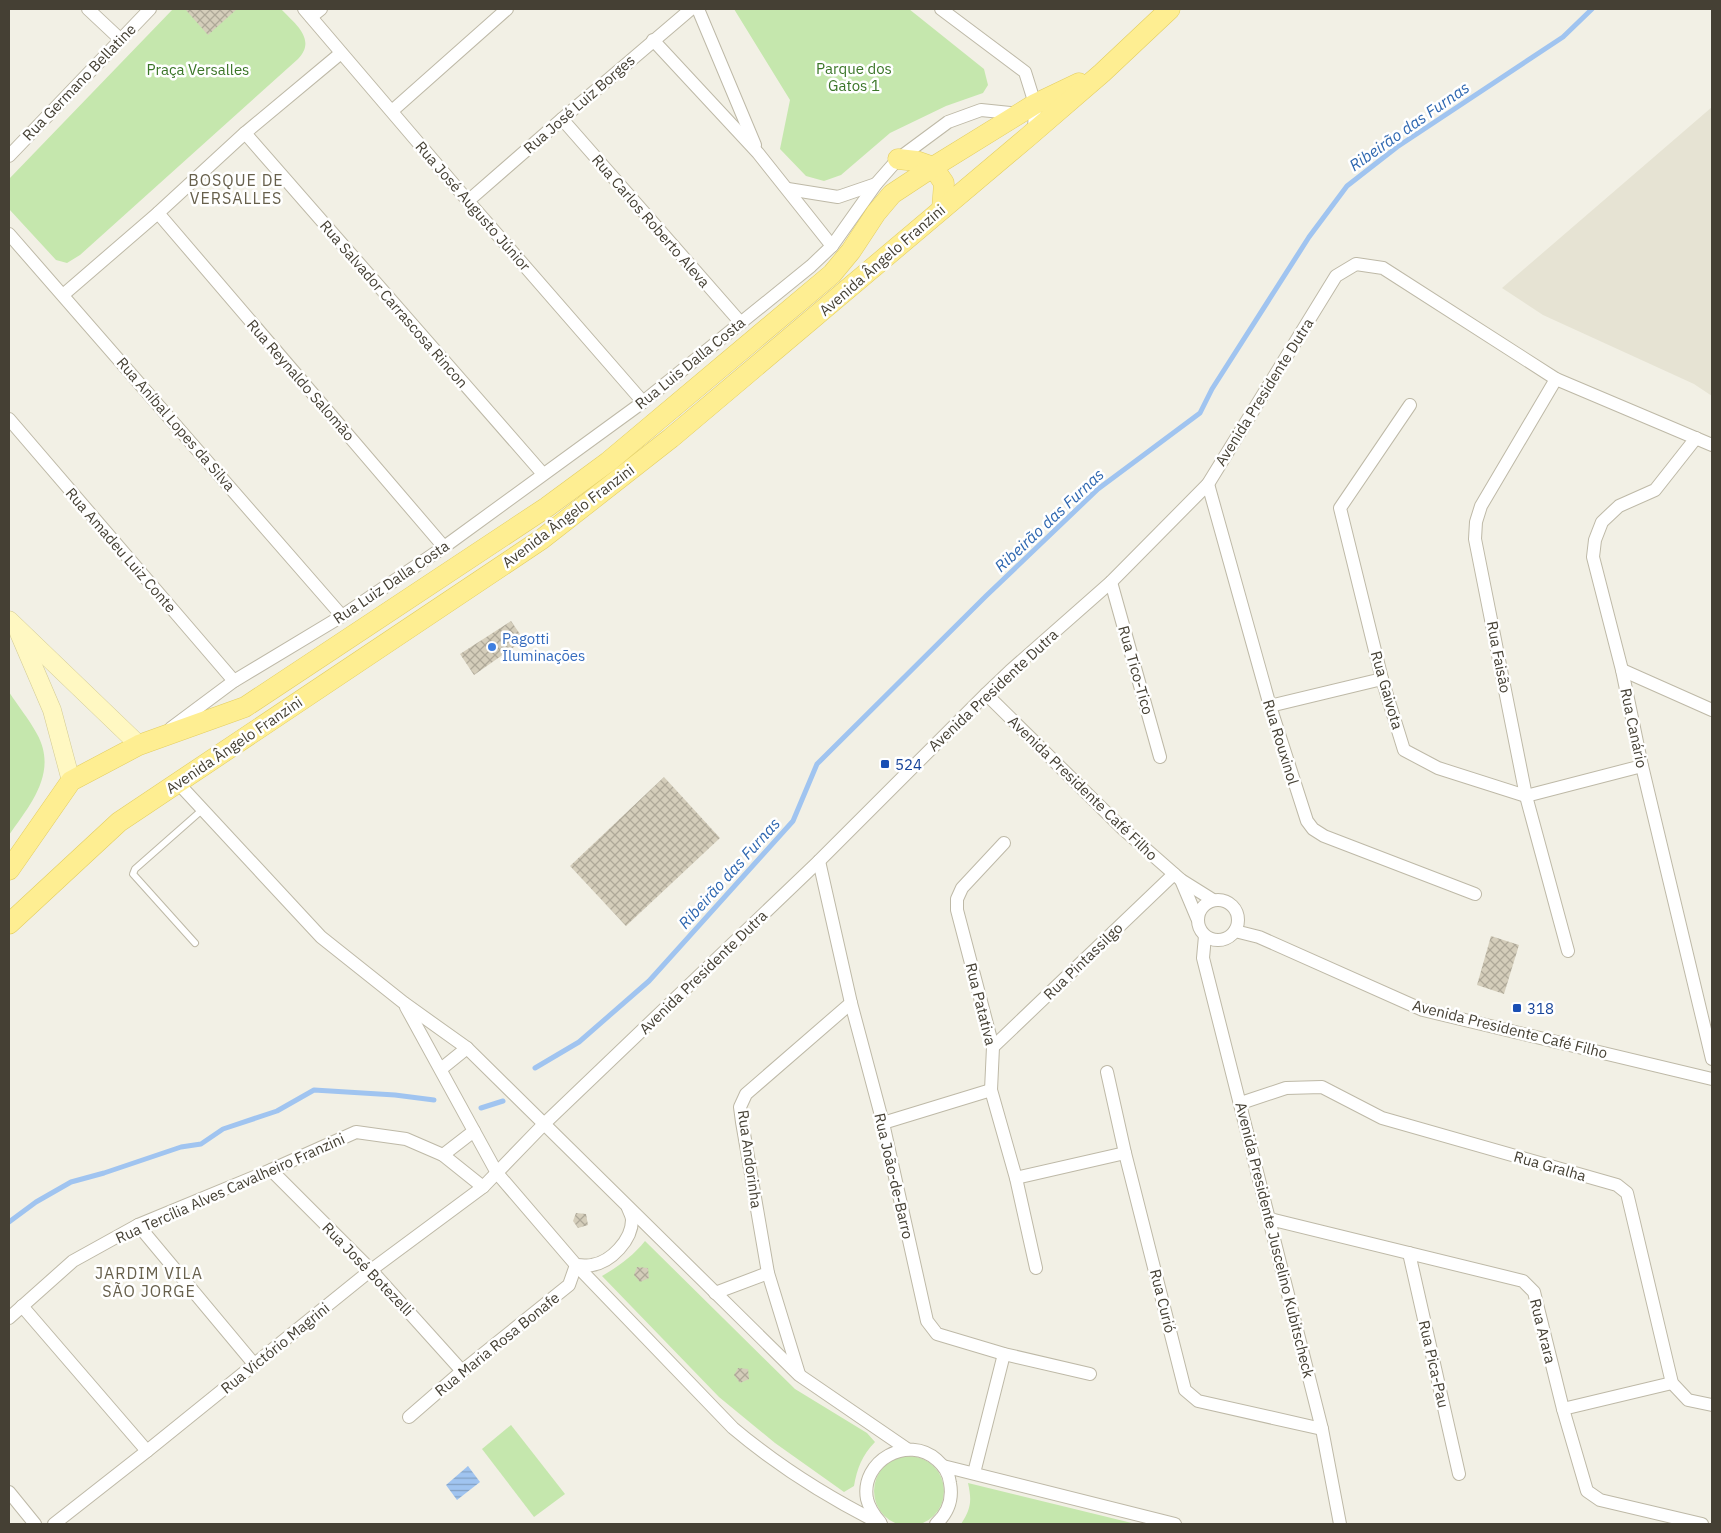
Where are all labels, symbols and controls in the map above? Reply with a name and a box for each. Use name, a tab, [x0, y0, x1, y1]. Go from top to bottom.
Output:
street label: Rua Germano Bellatine	[18, 20, 140, 144]
street label: Rua José Luiz Borges	[519, 50, 639, 158]
park label: Parque dos Gatos 1	[816, 59, 892, 95]
park label: Praça Versalles	[147, 60, 249, 79]
water label: Ribeirão das Furnas	[1345, 77, 1473, 175]
street label: Rua José Augusto Júnior	[411, 137, 535, 275]
street label: Rua Carlos Roberto Aleva	[588, 150, 714, 292]
district label: BOSQUE DE VERSALLES	[188, 170, 284, 208]
street label: Avenida Ângelo Franzini	[815, 200, 949, 320]
street label: Rua Salvador Carrascosa Rincon	[316, 216, 472, 392]
street label: Rua Luis Dalla Costa	[631, 313, 749, 413]
street label: Rua Reynaldo Salomão	[243, 315, 359, 445]
street label: Avenida Presidente Dutra	[1211, 315, 1317, 469]
street label: Rua Aníbal Lopes da Silva	[113, 353, 239, 495]
street label: Avenida Ângelo Franzini	[498, 460, 638, 572]
water label: Ribeirão das Furnas	[990, 464, 1108, 576]
street label: Rua Amadeu Luiz Conte	[62, 484, 180, 616]
street label: Rua Luiz Dalla Costa	[329, 536, 453, 628]
street label: Rua Faisão	[1483, 619, 1515, 695]
street label: Rua Tico-Tico	[1114, 623, 1158, 717]
street label: Avenida Presidente Dutra	[924, 625, 1062, 755]
place label: Pagotti Iluminações	[502, 629, 585, 665]
marker: Pagotti Iluminações	[486, 641, 498, 653]
street label: Rua Gaivota	[1367, 649, 1407, 731]
street label: Rua Canário	[1616, 686, 1652, 770]
street label: Avenida Ângelo Franzini	[162, 692, 306, 798]
street label: Rua Rouxinol	[1259, 697, 1303, 787]
street label: Avenida Presidente Café Filho	[1004, 712, 1162, 864]
place label: 524	[895, 755, 922, 774]
marker: 524	[879, 758, 891, 770]
water label: Ribeirão das Furnas	[674, 813, 784, 933]
street label: Avenida Presidente Dutra	[635, 906, 771, 1038]
street label: Rua Pintassilgo	[1039, 918, 1127, 1004]
street label: Rua Patativa	[962, 961, 1000, 1047]
street label: Avenida Presidente Café Filho	[1410, 996, 1610, 1062]
place label: 318	[1527, 999, 1554, 1018]
marker: 318	[1511, 1002, 1523, 1014]
street label: Avenida Presidente Juscelino Kubitscheck	[1231, 1100, 1319, 1380]
street label: Rua Andorinha	[734, 1109, 766, 1209]
street label: Rua João-de-Barro	[870, 1111, 918, 1241]
street label: Rua Tercília Alves Cavalheiro Franzini	[112, 1129, 348, 1247]
street label: Rua Gralha	[1512, 1147, 1588, 1185]
street label: Rua José Botezelli	[318, 1218, 418, 1320]
district label: JARDIM VILA SÃO JORGE	[95, 1263, 203, 1301]
street label: Rua Curió	[1146, 1267, 1180, 1335]
street label: Rua Maria Rosa Bonafe	[431, 1288, 563, 1400]
street label: Rua Arara	[1526, 1297, 1560, 1365]
street label: Rua Victório Magrini	[217, 1298, 333, 1398]
street label: Rua Pica-Pau	[1415, 1318, 1453, 1410]

